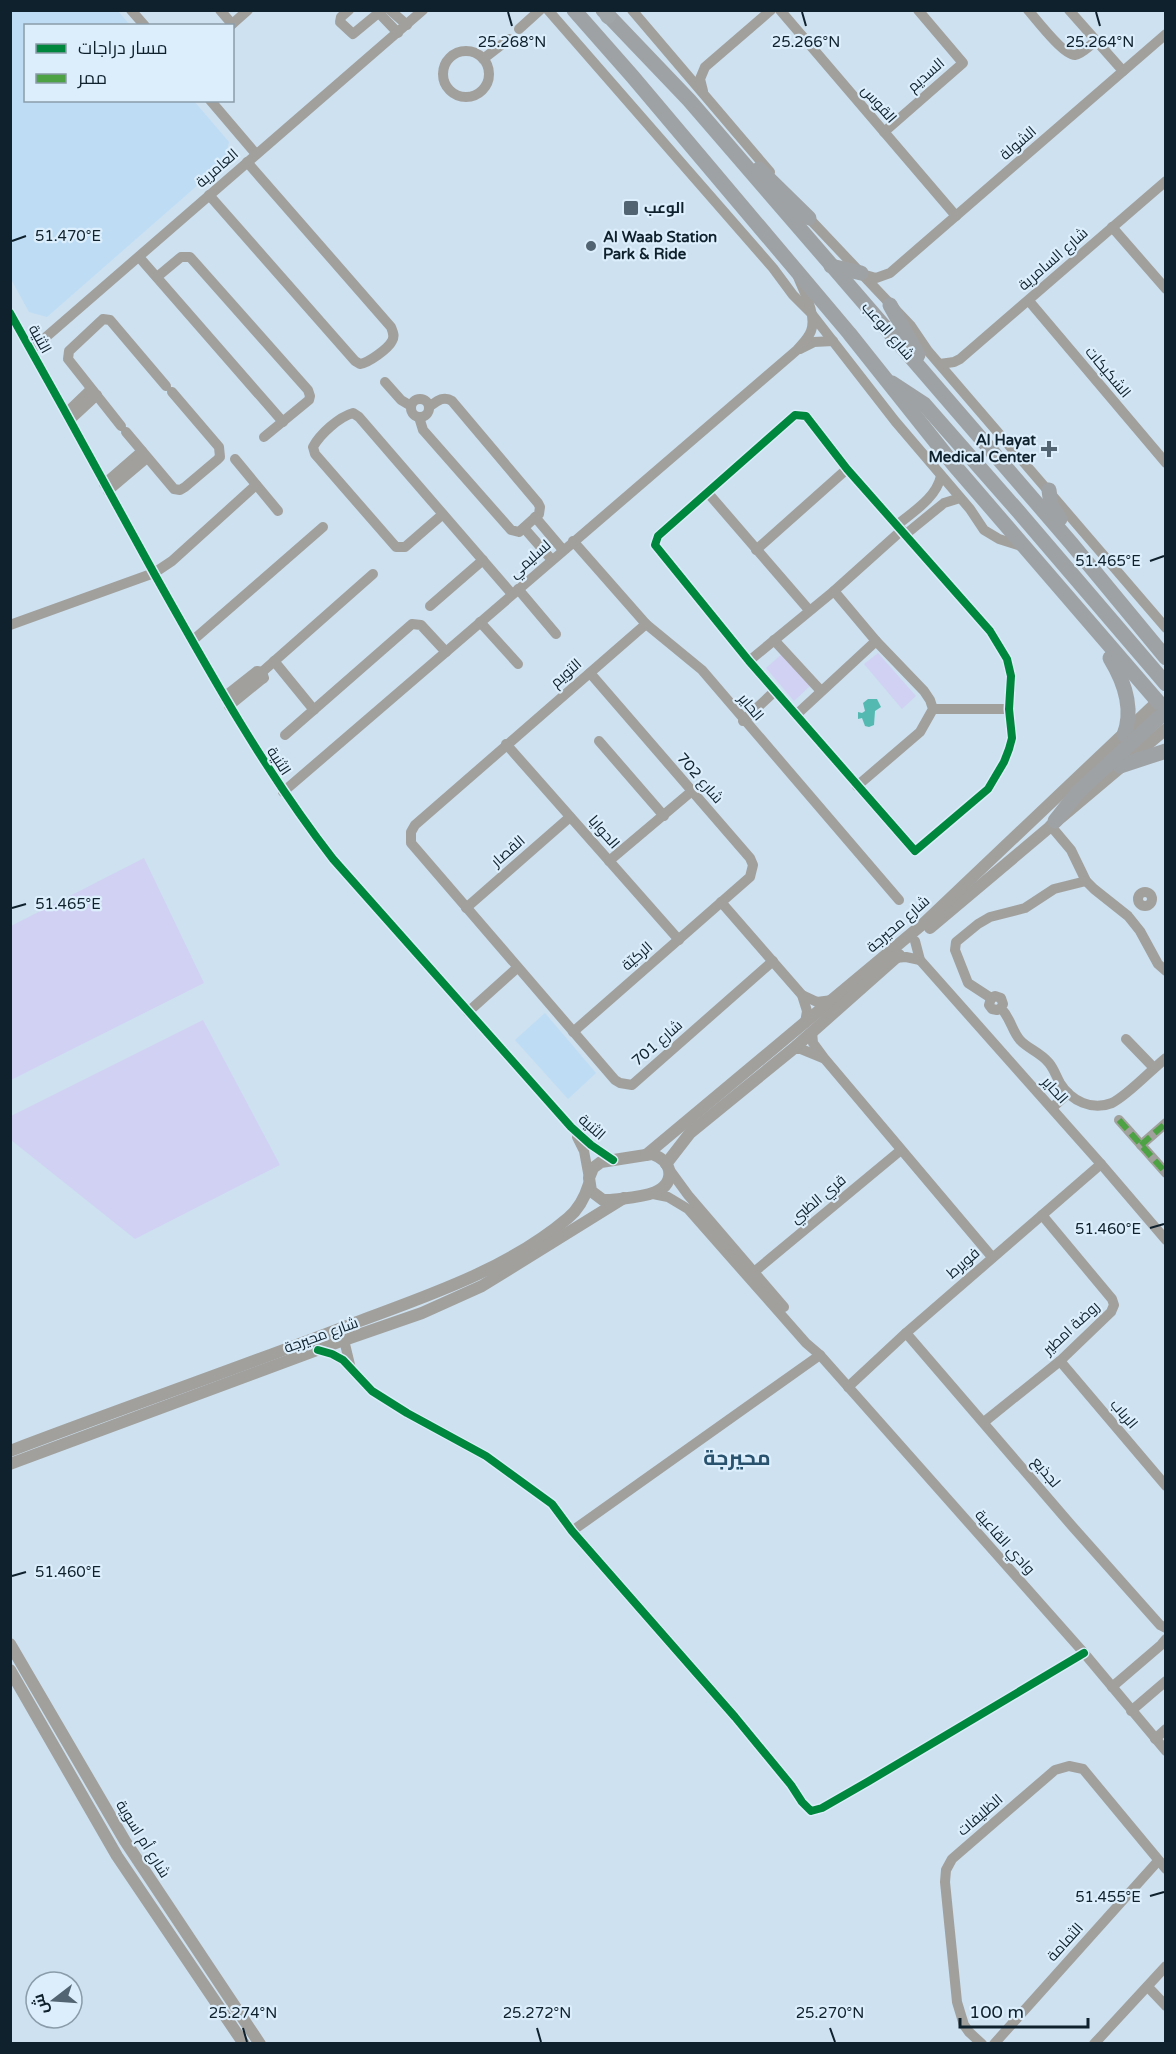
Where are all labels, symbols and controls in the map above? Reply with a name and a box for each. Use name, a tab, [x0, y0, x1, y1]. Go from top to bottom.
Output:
legend	[24, 24, 234, 102]
text: 25.268°N	[478, 33, 546, 51]
text: 25.266°N	[772, 33, 840, 51]
text: 25.264°N	[1066, 33, 1134, 51]
text: مسار دراجات	[78, 37, 168, 59]
street label: السديم	[904, 54, 949, 97]
text: ممر	[77, 67, 107, 89]
street label: القوس	[857, 81, 900, 127]
street label: الشولة	[996, 122, 1040, 164]
street label: العامرية	[192, 145, 242, 191]
marker: الوعب	[622, 199, 640, 217]
place label: الوعب	[644, 199, 685, 217]
street label: شارع السامرية	[1014, 224, 1093, 296]
text: 51.470°E	[35, 227, 101, 245]
place label: Al Waab Station Park & Ride	[603, 228, 717, 263]
marker: Al Waab Station Park & Ride	[584, 239, 598, 253]
street label: شارع الوعب	[856, 298, 918, 365]
street label: الثنية	[25, 321, 55, 357]
street label: الشكيكات	[1081, 343, 1135, 401]
place label: Al Hayat Medical Center	[928, 431, 1036, 466]
marker: Al Hayat Medical Center	[1040, 440, 1058, 458]
street label: لسليمي	[505, 536, 557, 584]
text: 51.465°E	[1075, 552, 1141, 570]
street label: التويم	[547, 655, 586, 692]
street label: الحاير	[734, 689, 768, 724]
street label: الثنية	[263, 743, 295, 779]
street label: شارع 702	[672, 749, 727, 808]
street label: الحوايا	[585, 812, 623, 852]
street label: القصار	[487, 831, 529, 871]
street label: شارع محيرجة	[863, 892, 934, 958]
text: 51.465°E	[35, 895, 101, 913]
street label: الركيّة	[618, 938, 656, 974]
street label: شارع 701	[628, 1016, 687, 1071]
street label: الحاير	[1038, 1072, 1072, 1107]
street label: الثنية	[575, 1110, 609, 1144]
street label: قري الظبي	[787, 1171, 851, 1230]
text: 51.460°E	[1075, 1220, 1141, 1238]
street label: فويرط	[943, 1244, 983, 1282]
street label: روضة امطير	[1038, 1297, 1103, 1359]
street label: شارع محيرجة	[281, 1313, 361, 1359]
street label: الرباب	[1107, 1396, 1141, 1432]
district label: محيرجة	[703, 1446, 771, 1471]
street label: لجذيع	[1026, 1453, 1064, 1492]
street label: وادي القاعية	[969, 1506, 1039, 1580]
text: 51.460°E	[35, 1563, 101, 1581]
street label: الظليفات	[954, 1790, 1006, 1840]
street label: شارع أم اسوية	[110, 1796, 175, 1882]
text: 51.455°E	[1075, 1888, 1141, 1906]
street label: الثمامة	[1043, 1919, 1087, 1965]
north arrow	[24, 1970, 84, 2030]
text: ش	[28, 1991, 53, 2017]
scale bar	[960, 1991, 1088, 2029]
text: 100 m	[969, 2001, 1024, 2023]
text: 25.274°N	[209, 2004, 277, 2022]
text: 25.272°N	[503, 2004, 571, 2022]
text: 25.270°N	[796, 2004, 864, 2022]

